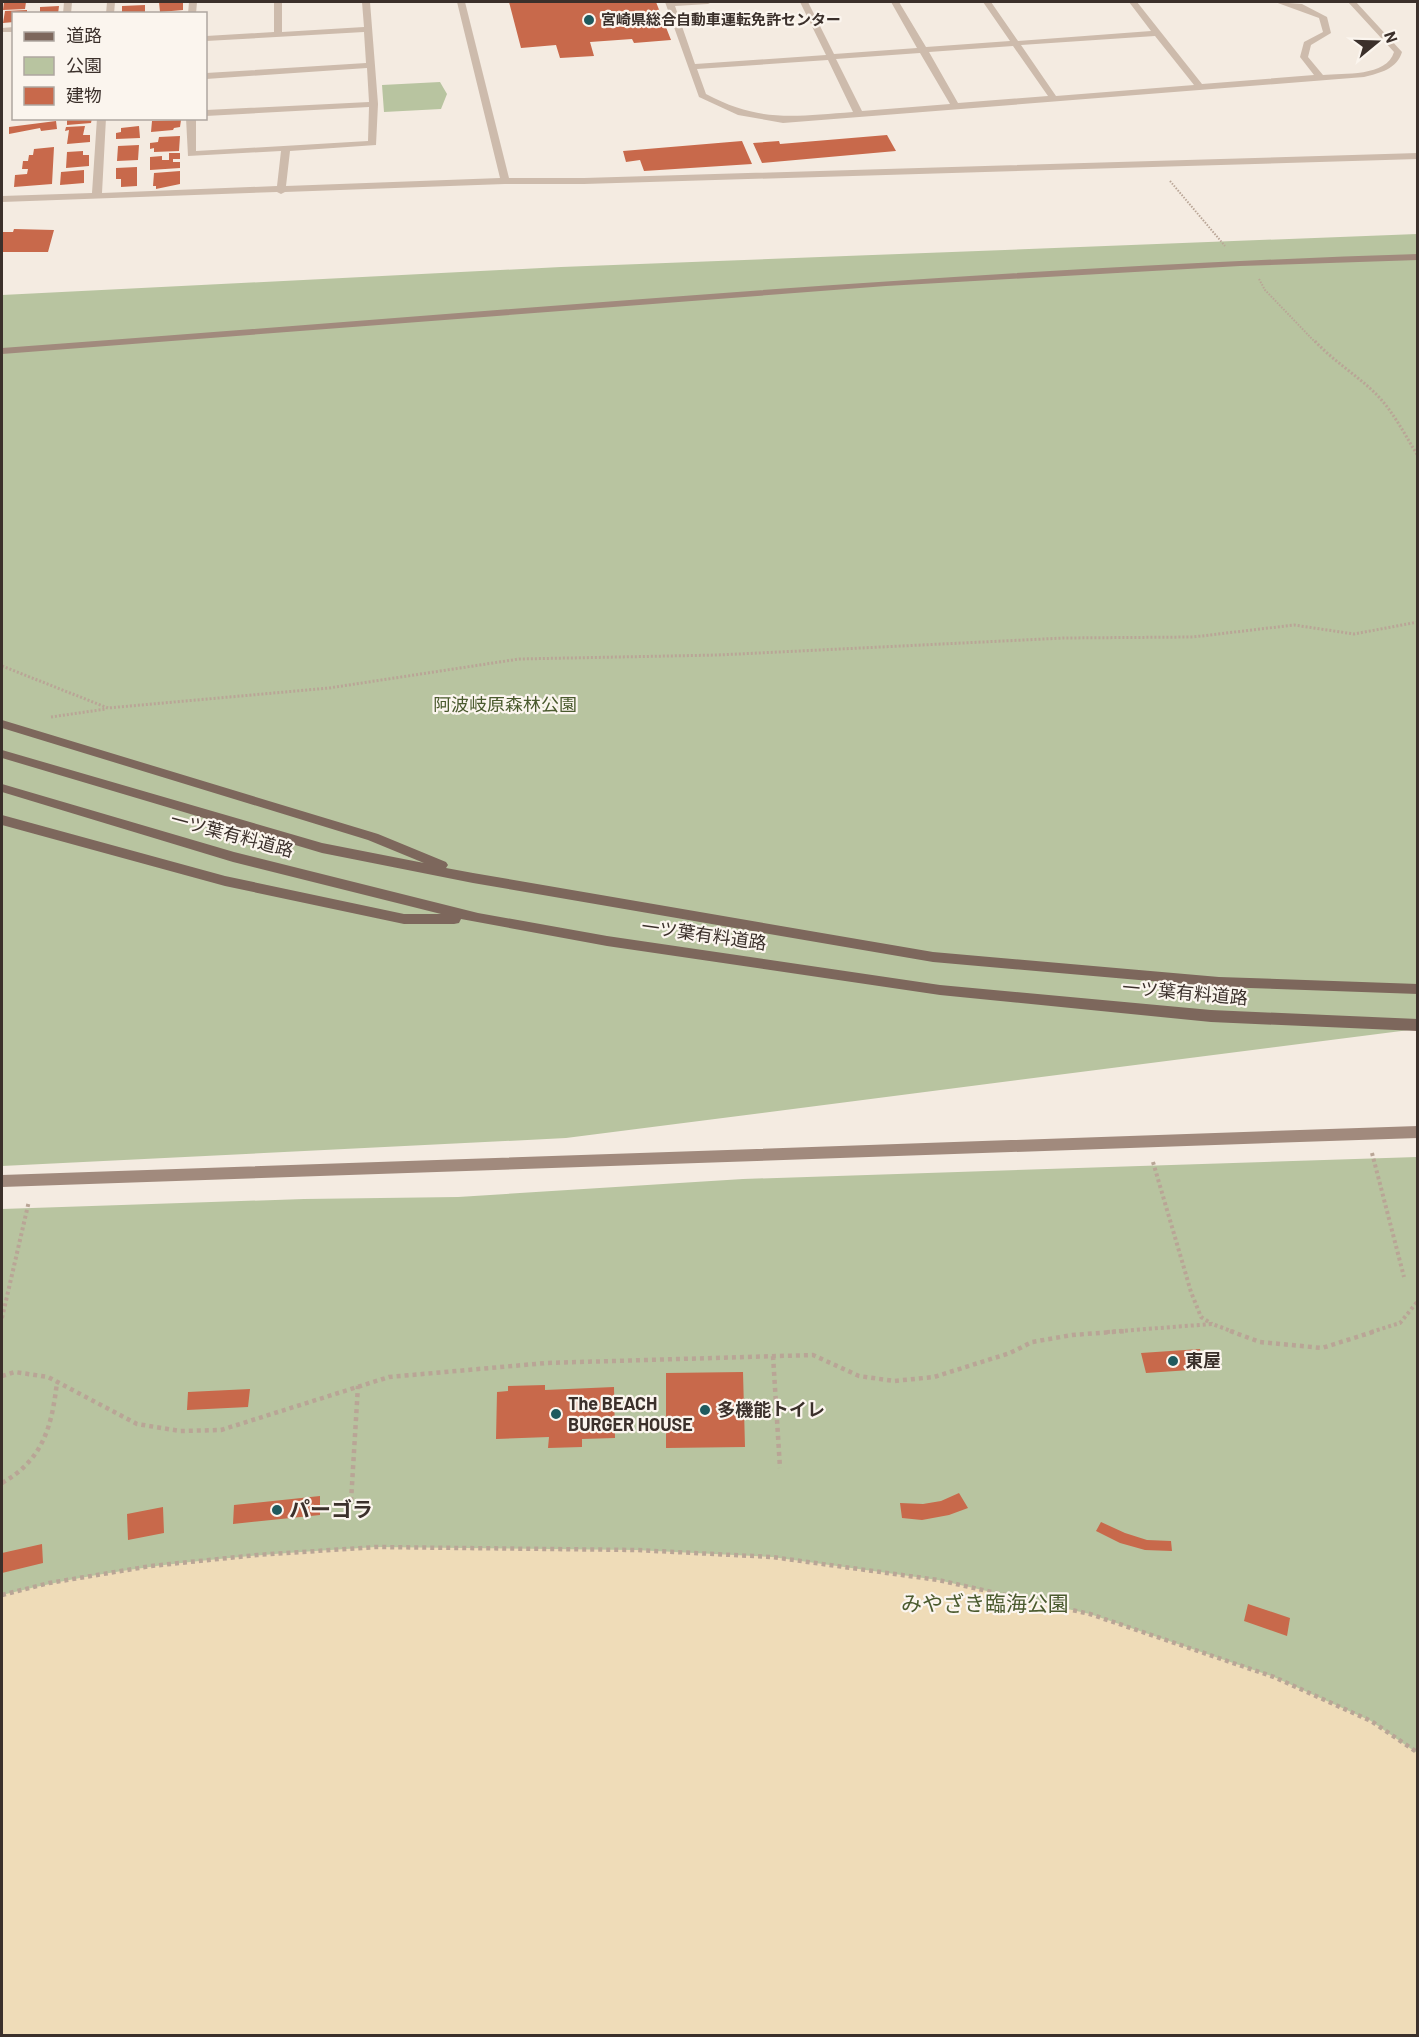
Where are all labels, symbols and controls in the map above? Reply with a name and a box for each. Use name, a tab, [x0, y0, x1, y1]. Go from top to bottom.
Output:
place label: 宮崎県総合自動車運転免許センター	[601, 10, 841, 28]
legend	[12, 12, 207, 120]
north arrow	[1347, 12, 1407, 72]
marker: 宮崎県総合自動車運転免許センター	[582, 13, 596, 27]
text: 道路	[66, 24, 102, 46]
text: N	[1381, 29, 1402, 45]
text: 公園	[66, 54, 102, 76]
text: 建物	[66, 84, 102, 106]
park label: 阿波岐原森林公園	[433, 693, 577, 715]
street label: 一ツ葉有料道路	[169, 807, 296, 861]
street label: 一ツ葉有料道路	[640, 914, 768, 954]
street label: 一ツ葉有料道路	[1121, 976, 1249, 1008]
place label: 東屋	[1185, 1349, 1221, 1371]
marker: 東屋	[1166, 1354, 1180, 1368]
place label: The BEACH BURGER HOUSE	[568, 1392, 693, 1435]
place label: 多機能トイレ	[717, 1398, 825, 1420]
marker: 多機能トイレ	[698, 1403, 712, 1417]
marker: The BEACH BURGER HOUSE	[549, 1407, 563, 1421]
place label: パーゴラ	[289, 1496, 373, 1521]
marker: パーゴラ	[270, 1503, 284, 1517]
park label: みやざき臨海公園	[901, 1590, 1069, 1615]

